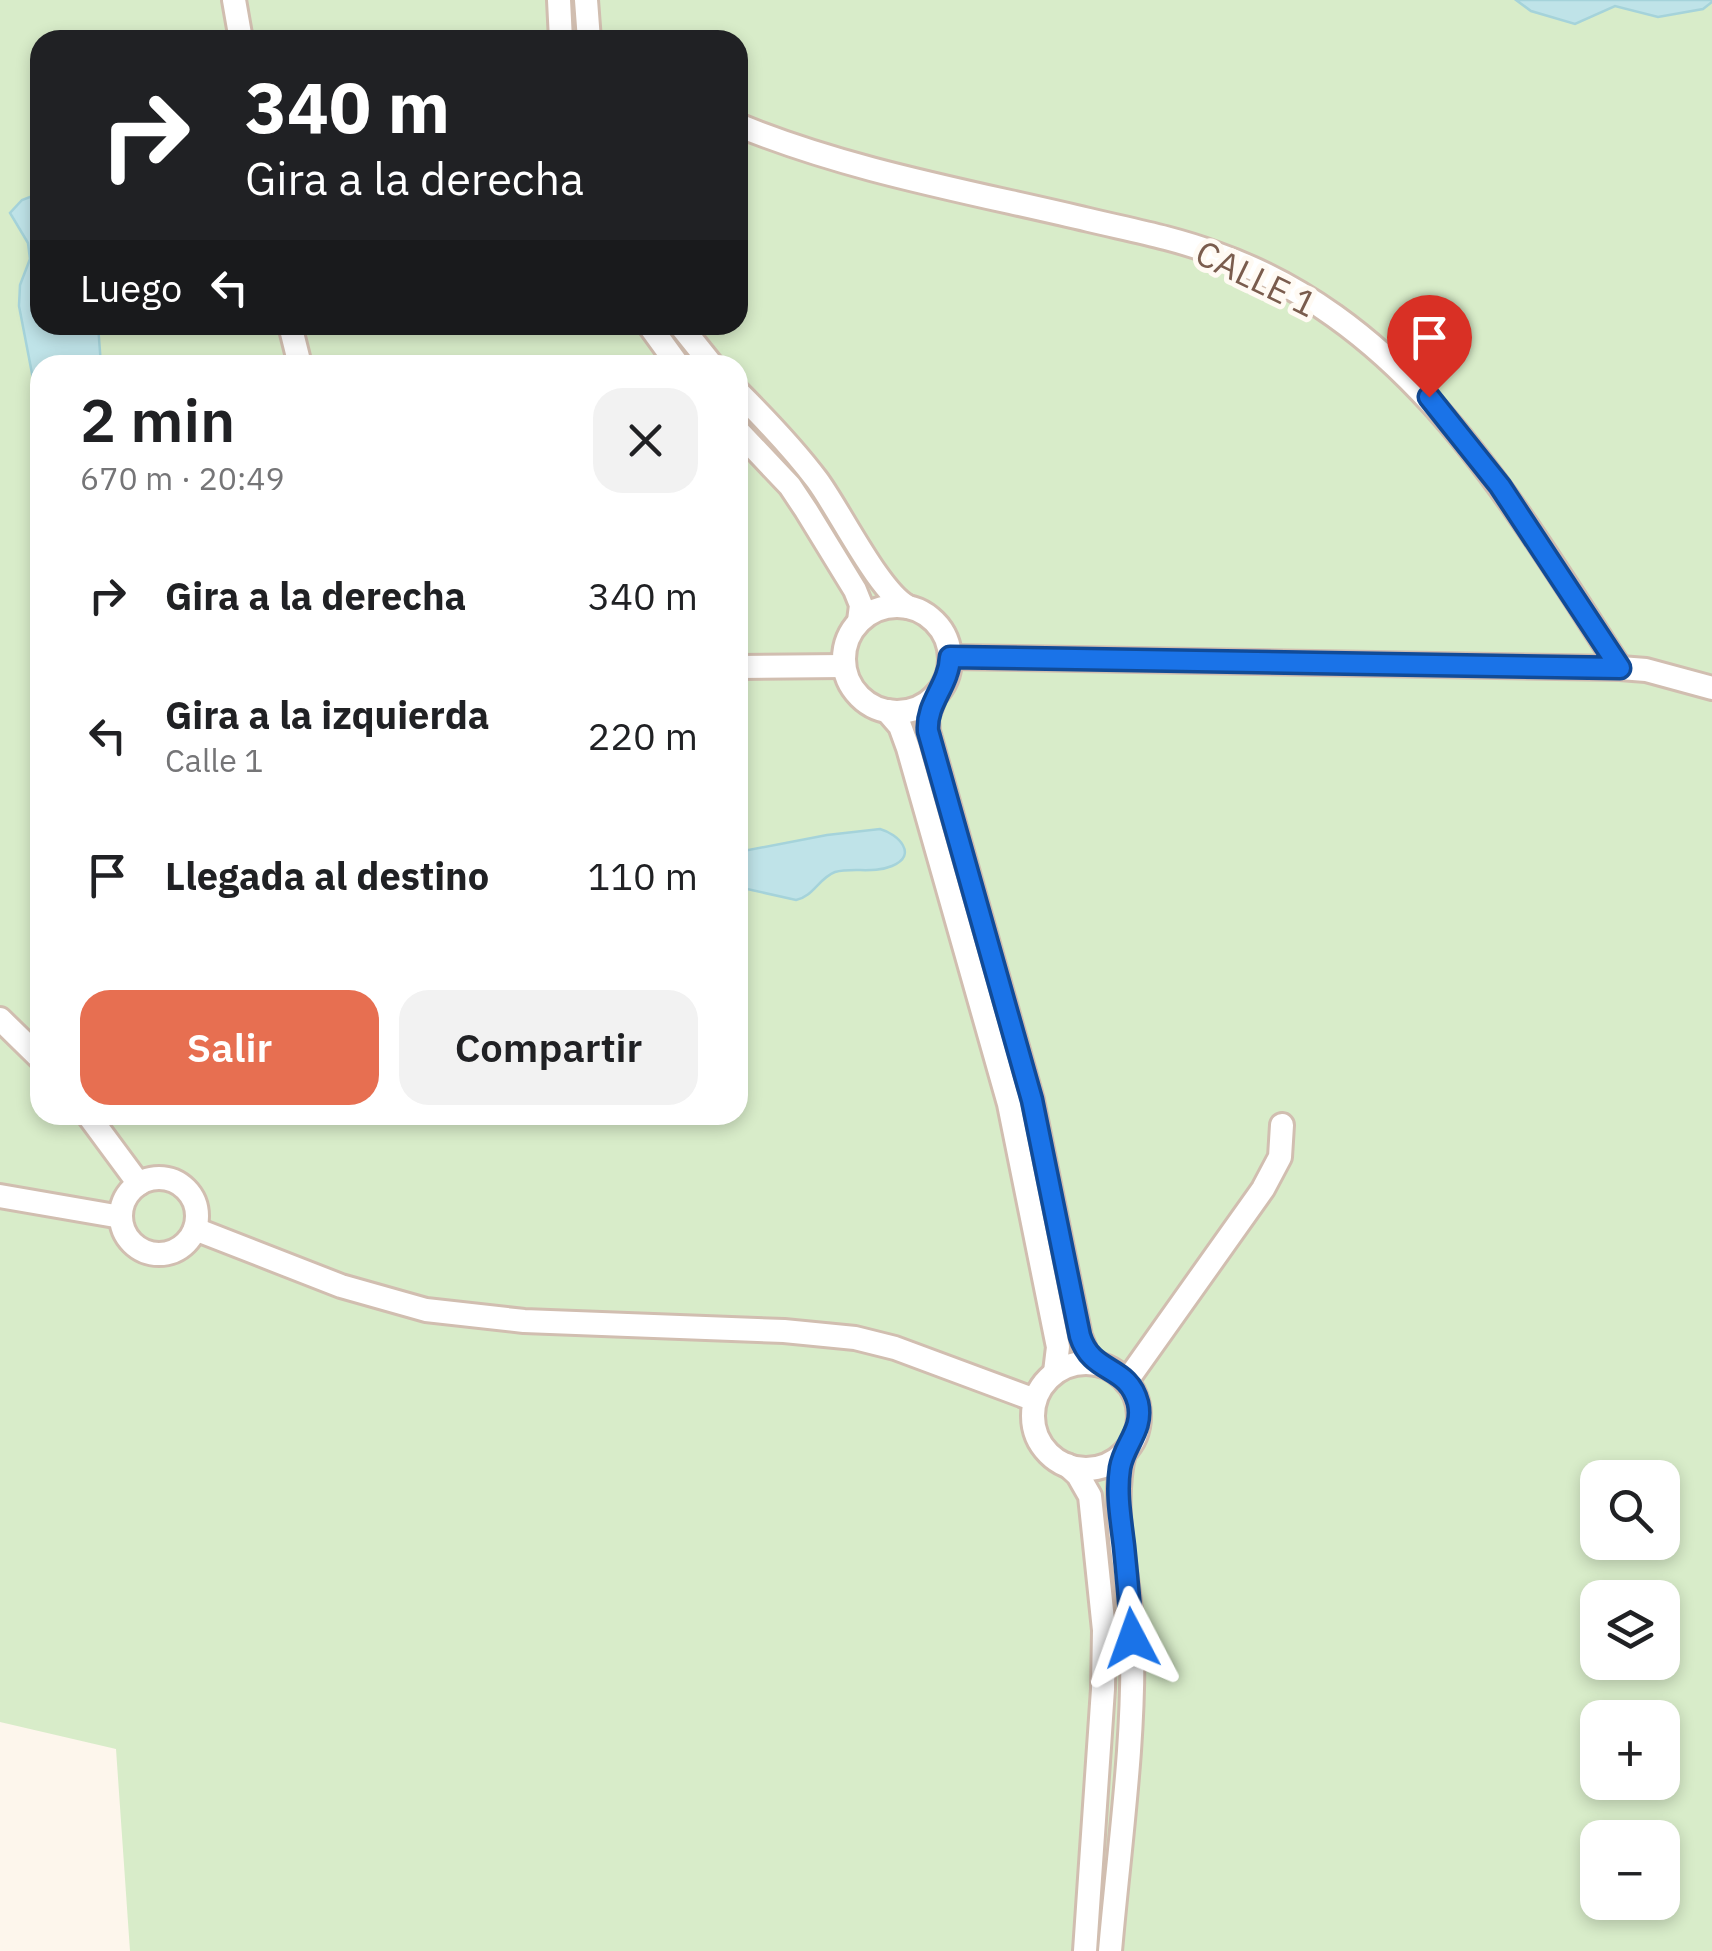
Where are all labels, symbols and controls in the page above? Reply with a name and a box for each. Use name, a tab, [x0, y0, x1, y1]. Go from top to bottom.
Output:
text: 340 m	[245, 61, 450, 152]
icon: right	[80, 70, 210, 200]
text: Gira a la derecha	[245, 149, 584, 207]
street label: CALLE 1	[1188, 229, 1324, 327]
icon: left	[202, 260, 257, 315]
text: Luego	[80, 263, 182, 312]
pin	[1387, 295, 1472, 398]
icon: arrive	[1402, 310, 1457, 365]
text: 2 min	[80, 380, 235, 459]
button: close	[593, 388, 698, 493]
text: 670 m · 20:49	[80, 457, 285, 499]
icon: right	[80, 568, 135, 623]
text: Gira a la derecha	[165, 571, 466, 620]
text: 340 m	[587, 571, 698, 620]
text: Gira a la izquierda	[165, 690, 489, 739]
icon: left	[80, 708, 135, 763]
text: 220 m	[587, 711, 698, 760]
text: Calle 1	[165, 739, 264, 781]
icon: arrive	[80, 848, 135, 903]
text: Llegada al destino	[165, 851, 489, 900]
text: 110 m	[587, 851, 698, 900]
button: Salir	[80, 990, 379, 1105]
button: Compartir	[399, 990, 698, 1105]
map controls	[1580, 1460, 1680, 1920]
button: search	[1580, 1460, 1680, 1560]
button: layers	[1580, 1580, 1680, 1680]
position arrow	[1080, 1586, 1184, 1690]
button: +	[1580, 1700, 1680, 1800]
button: −	[1580, 1820, 1680, 1920]

